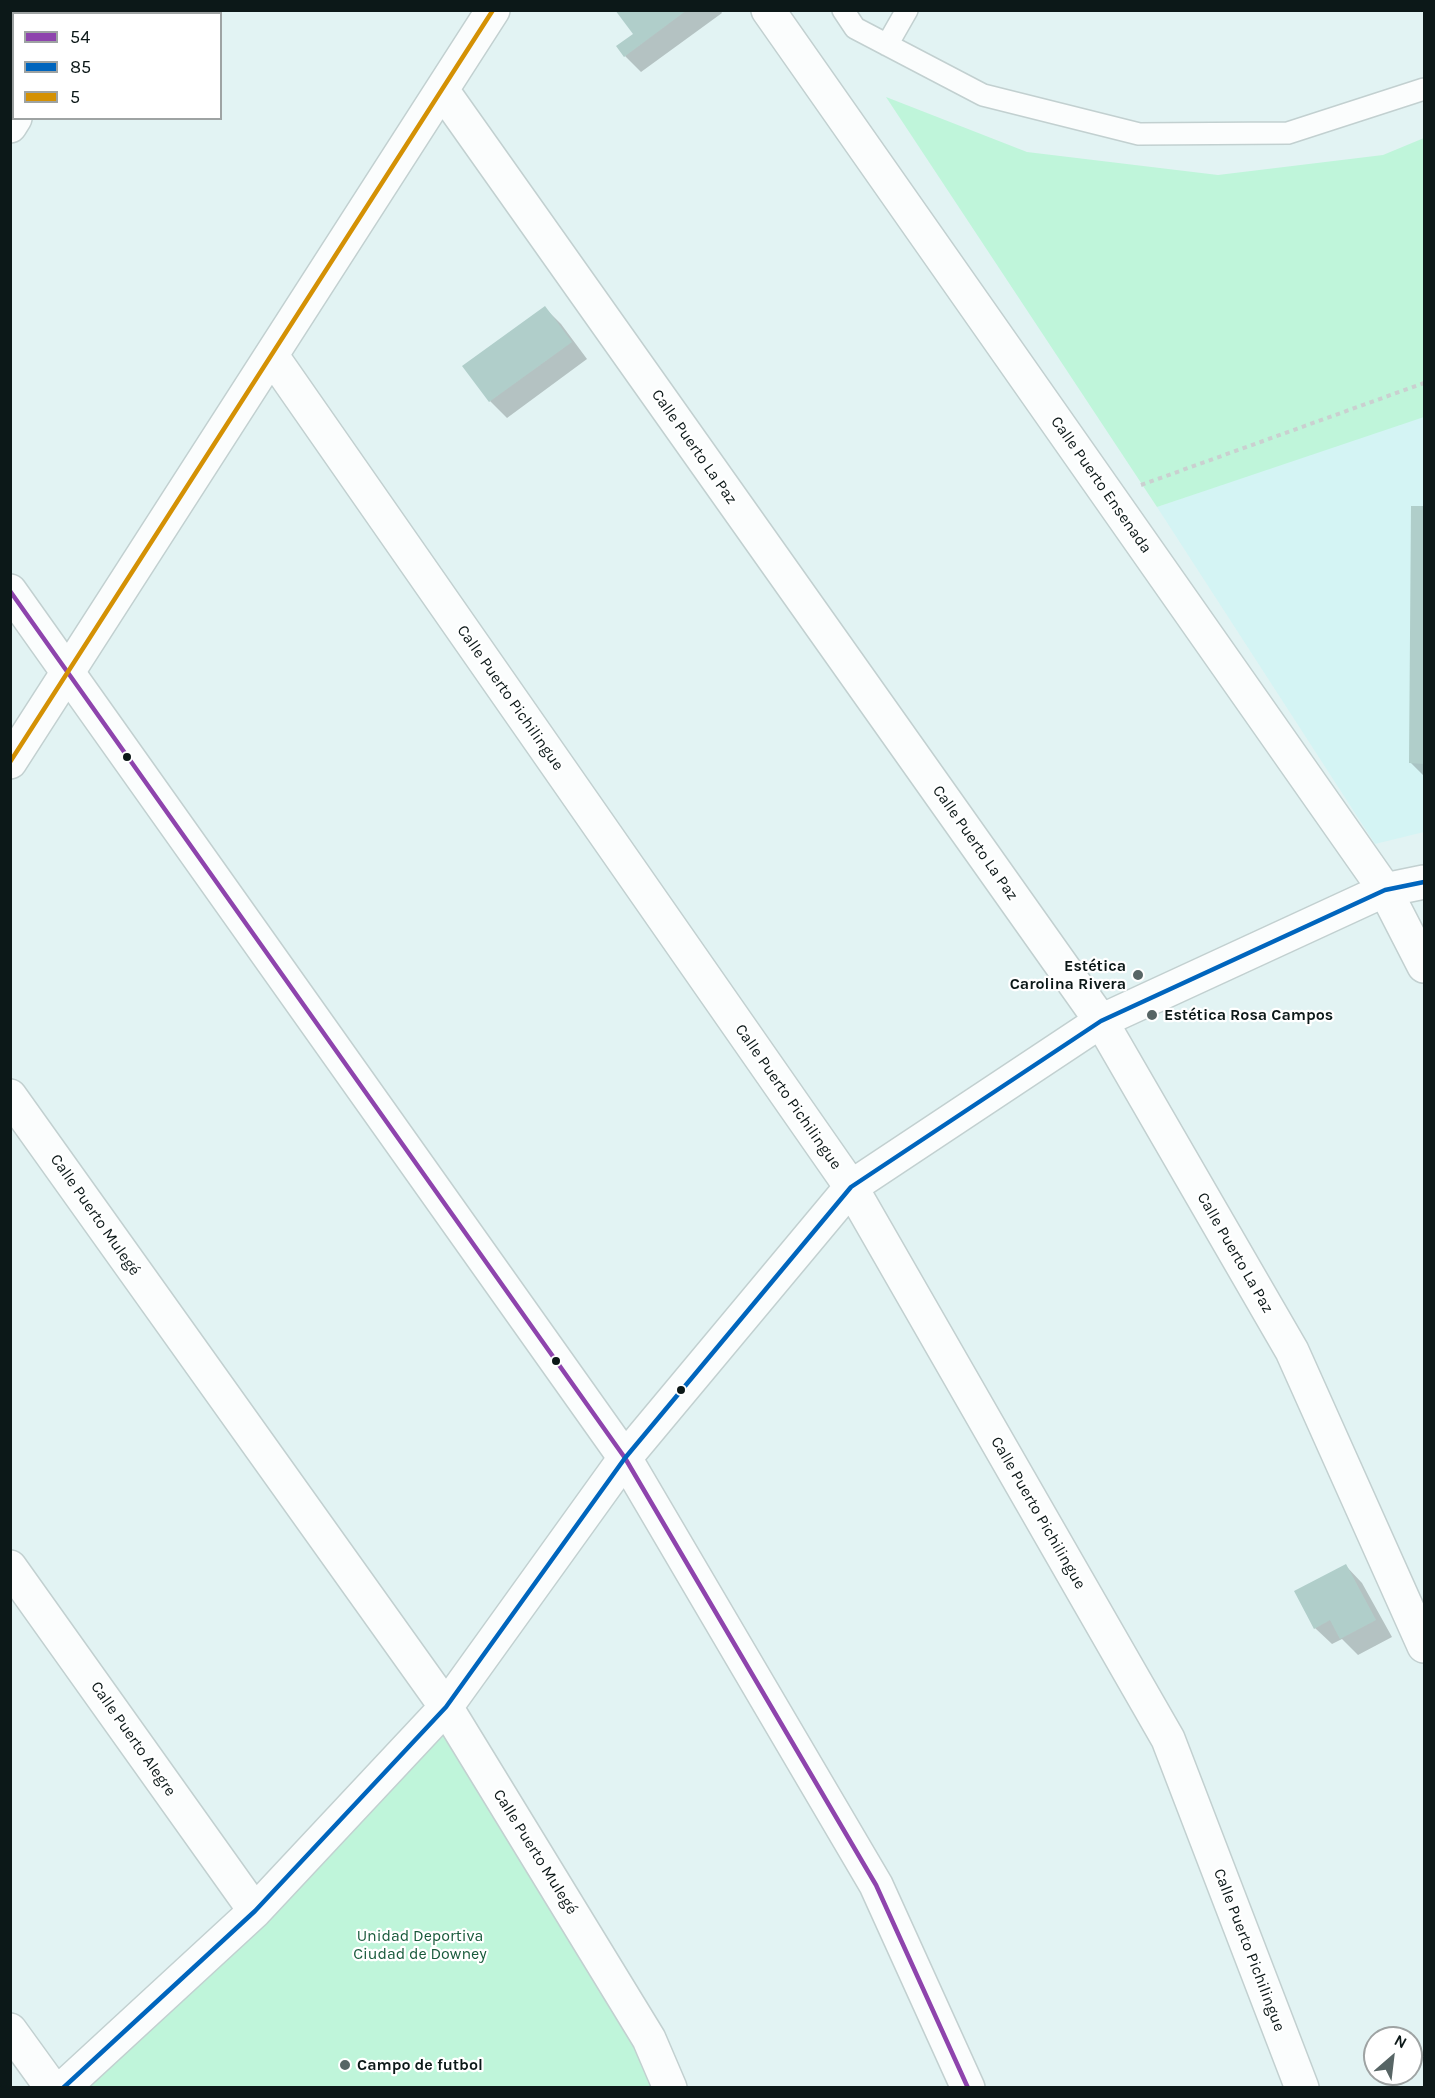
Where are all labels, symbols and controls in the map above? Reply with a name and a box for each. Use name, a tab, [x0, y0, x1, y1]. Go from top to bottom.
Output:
legend	[12, 12, 222, 120]
text: 54	[70, 26, 90, 48]
text: 85	[70, 56, 91, 78]
text: 5	[70, 86, 80, 108]
street label: Calle Puerto La Paz	[647, 386, 741, 508]
street label: Calle Puerto Ensenada	[1046, 413, 1156, 557]
street label: Calle Puerto Pichilingue	[453, 622, 567, 774]
unlabelled marker	[121, 751, 133, 763]
street label: Calle Puerto La Paz	[928, 782, 1022, 904]
place label: Estética Carolina Rivera	[1010, 956, 1126, 994]
marker: Estética Carolina Rivera	[1131, 968, 1145, 982]
place label: Estética Rosa Campos	[1164, 1005, 1333, 1025]
marker: Estética Rosa Campos	[1145, 1008, 1159, 1022]
street label: Calle Puerto Pichilingue	[731, 1021, 845, 1173]
street label: Calle Puerto Mulegé	[46, 1151, 144, 1279]
street label: Calle Puerto La Paz	[1193, 1189, 1277, 1317]
unlabelled marker	[550, 1355, 562, 1367]
unlabelled marker	[675, 1384, 687, 1396]
street label: Calle Puerto Pichilingue	[986, 1433, 1090, 1593]
street label: Calle Puerto Alegre	[86, 1678, 180, 1800]
street label: Calle Puerto Mulegé	[489, 1786, 581, 1918]
street label: Calle Puerto Pichilingue	[1209, 1866, 1289, 2034]
park label: Unidad Deportiva Ciudad de Downey	[353, 1926, 487, 1964]
north arrow	[1363, 2026, 1423, 2086]
text: N	[1391, 2030, 1410, 2053]
place label: Campo de futbol	[357, 2055, 483, 2075]
marker: Campo de futbol	[338, 2058, 352, 2072]

